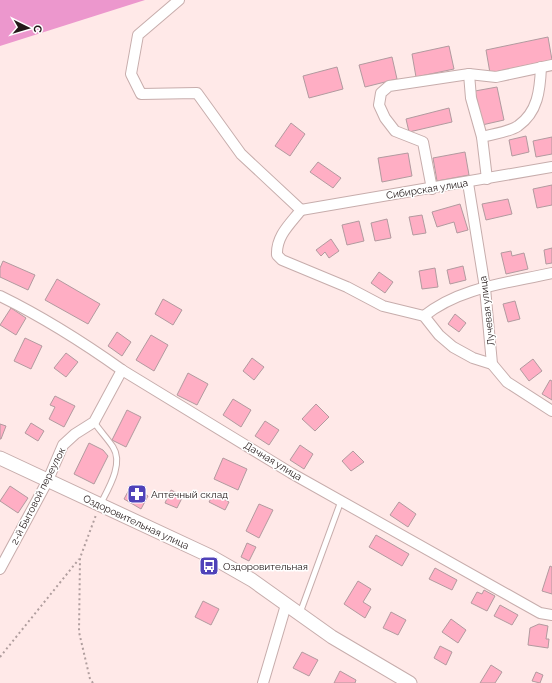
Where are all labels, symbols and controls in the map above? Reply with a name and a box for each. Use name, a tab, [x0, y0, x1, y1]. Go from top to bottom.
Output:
north arrow	[8, 8, 48, 48]
text: С	[31, 25, 44, 34]
street label: Сибирская улица	[385, 177, 469, 201]
street label: Лучевая улица	[477, 275, 497, 347]
street label: Дачная улица	[242, 440, 304, 482]
street label: 2-й Бытовой переулок	[9, 446, 67, 546]
pharmacy icon: Аптечный склад	[126, 483, 148, 505]
place label: Аптечный склад	[151, 489, 228, 500]
street label: Оздоровительная улица	[81, 493, 191, 551]
bus stop icon: Оздоровительная	[198, 555, 220, 577]
place label: Оздоровительная	[223, 561, 308, 572]

